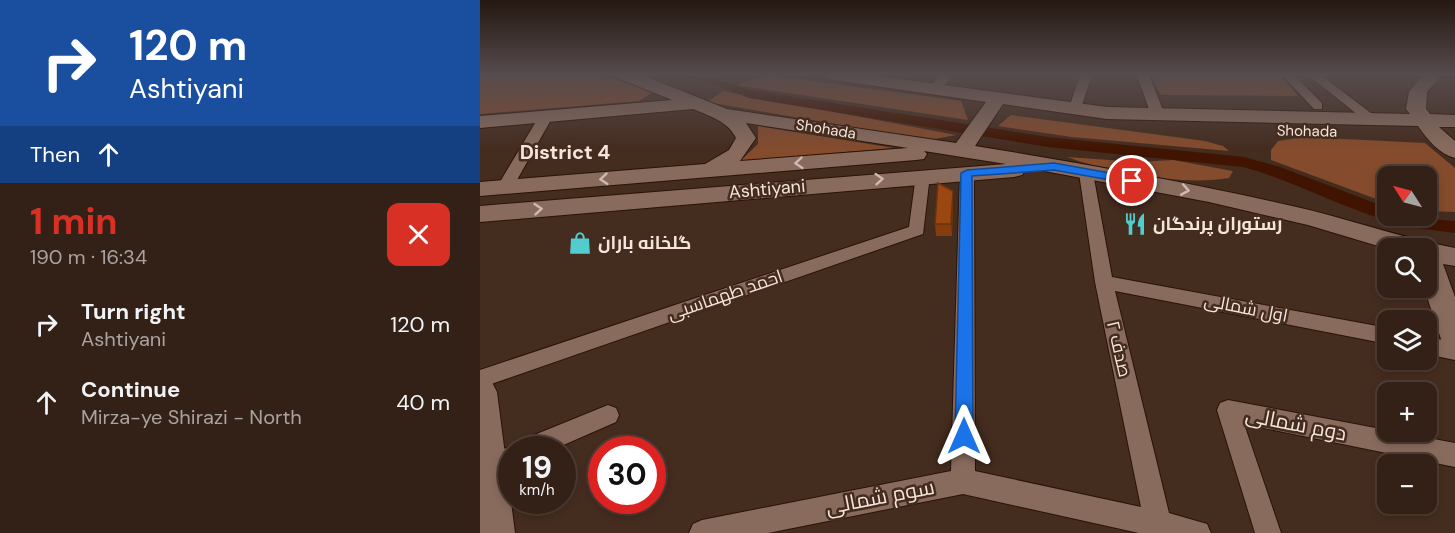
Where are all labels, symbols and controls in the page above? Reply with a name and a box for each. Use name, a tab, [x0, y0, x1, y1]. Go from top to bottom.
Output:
text: 120 m	[129, 18, 247, 73]
icon: right	[30, 24, 108, 102]
text: Ashtiyani	[129, 71, 244, 106]
street label: Shohada	[795, 114, 857, 144]
street label: Shohada	[1277, 120, 1337, 142]
icon: ahead	[92, 138, 125, 171]
district label: District 4	[520, 139, 610, 165]
text: Then	[30, 140, 80, 169]
pin	[1106, 155, 1157, 206]
one-way arrow	[794, 156, 803, 169]
icon: arrive	[1115, 164, 1148, 197]
north arrow	[1377, 166, 1437, 226]
map controls	[1377, 166, 1437, 514]
one-way arrow	[600, 172, 609, 185]
one-way arrow	[874, 173, 884, 186]
street label: Ashtiyani	[728, 174, 806, 204]
one-way arrow	[1180, 184, 1189, 196]
text: 1 min	[30, 198, 118, 245]
button: close	[387, 203, 450, 266]
one-way arrow	[534, 203, 543, 216]
restaurant icon: رستوران پرندگان	[1122, 211, 1148, 237]
place label: رستوران پرندگان	[1153, 212, 1282, 236]
shop icon: گلخانه باران	[567, 230, 593, 256]
place label: گلخانه باران	[598, 231, 691, 255]
button: search	[1377, 238, 1437, 298]
text: 190 m · 16:34	[30, 244, 147, 270]
street label: احمد طهماسبی	[664, 264, 786, 326]
street label: اول شمالی	[1202, 288, 1290, 328]
text: Turn right	[81, 297, 186, 326]
icon: right	[30, 308, 63, 341]
text: 120 m	[390, 310, 450, 339]
button: layers	[1377, 310, 1437, 370]
street label: صدف ۲	[1101, 318, 1137, 380]
text: Ashtiyani	[81, 326, 166, 352]
text: Continue	[81, 375, 180, 404]
button: +	[1377, 382, 1437, 442]
icon: ahead	[30, 386, 63, 419]
text: 40 m	[396, 388, 450, 417]
street label: دوم شمالی	[1243, 400, 1349, 448]
text: Mirza-ye Shirazi - North	[81, 404, 302, 430]
position arrow	[932, 404, 996, 468]
speed limit sign: 30	[588, 436, 666, 514]
text: 19	[522, 448, 552, 487]
button: −	[1377, 454, 1437, 514]
street label: سوم شمالی	[823, 473, 937, 521]
text: km/h	[519, 480, 555, 500]

